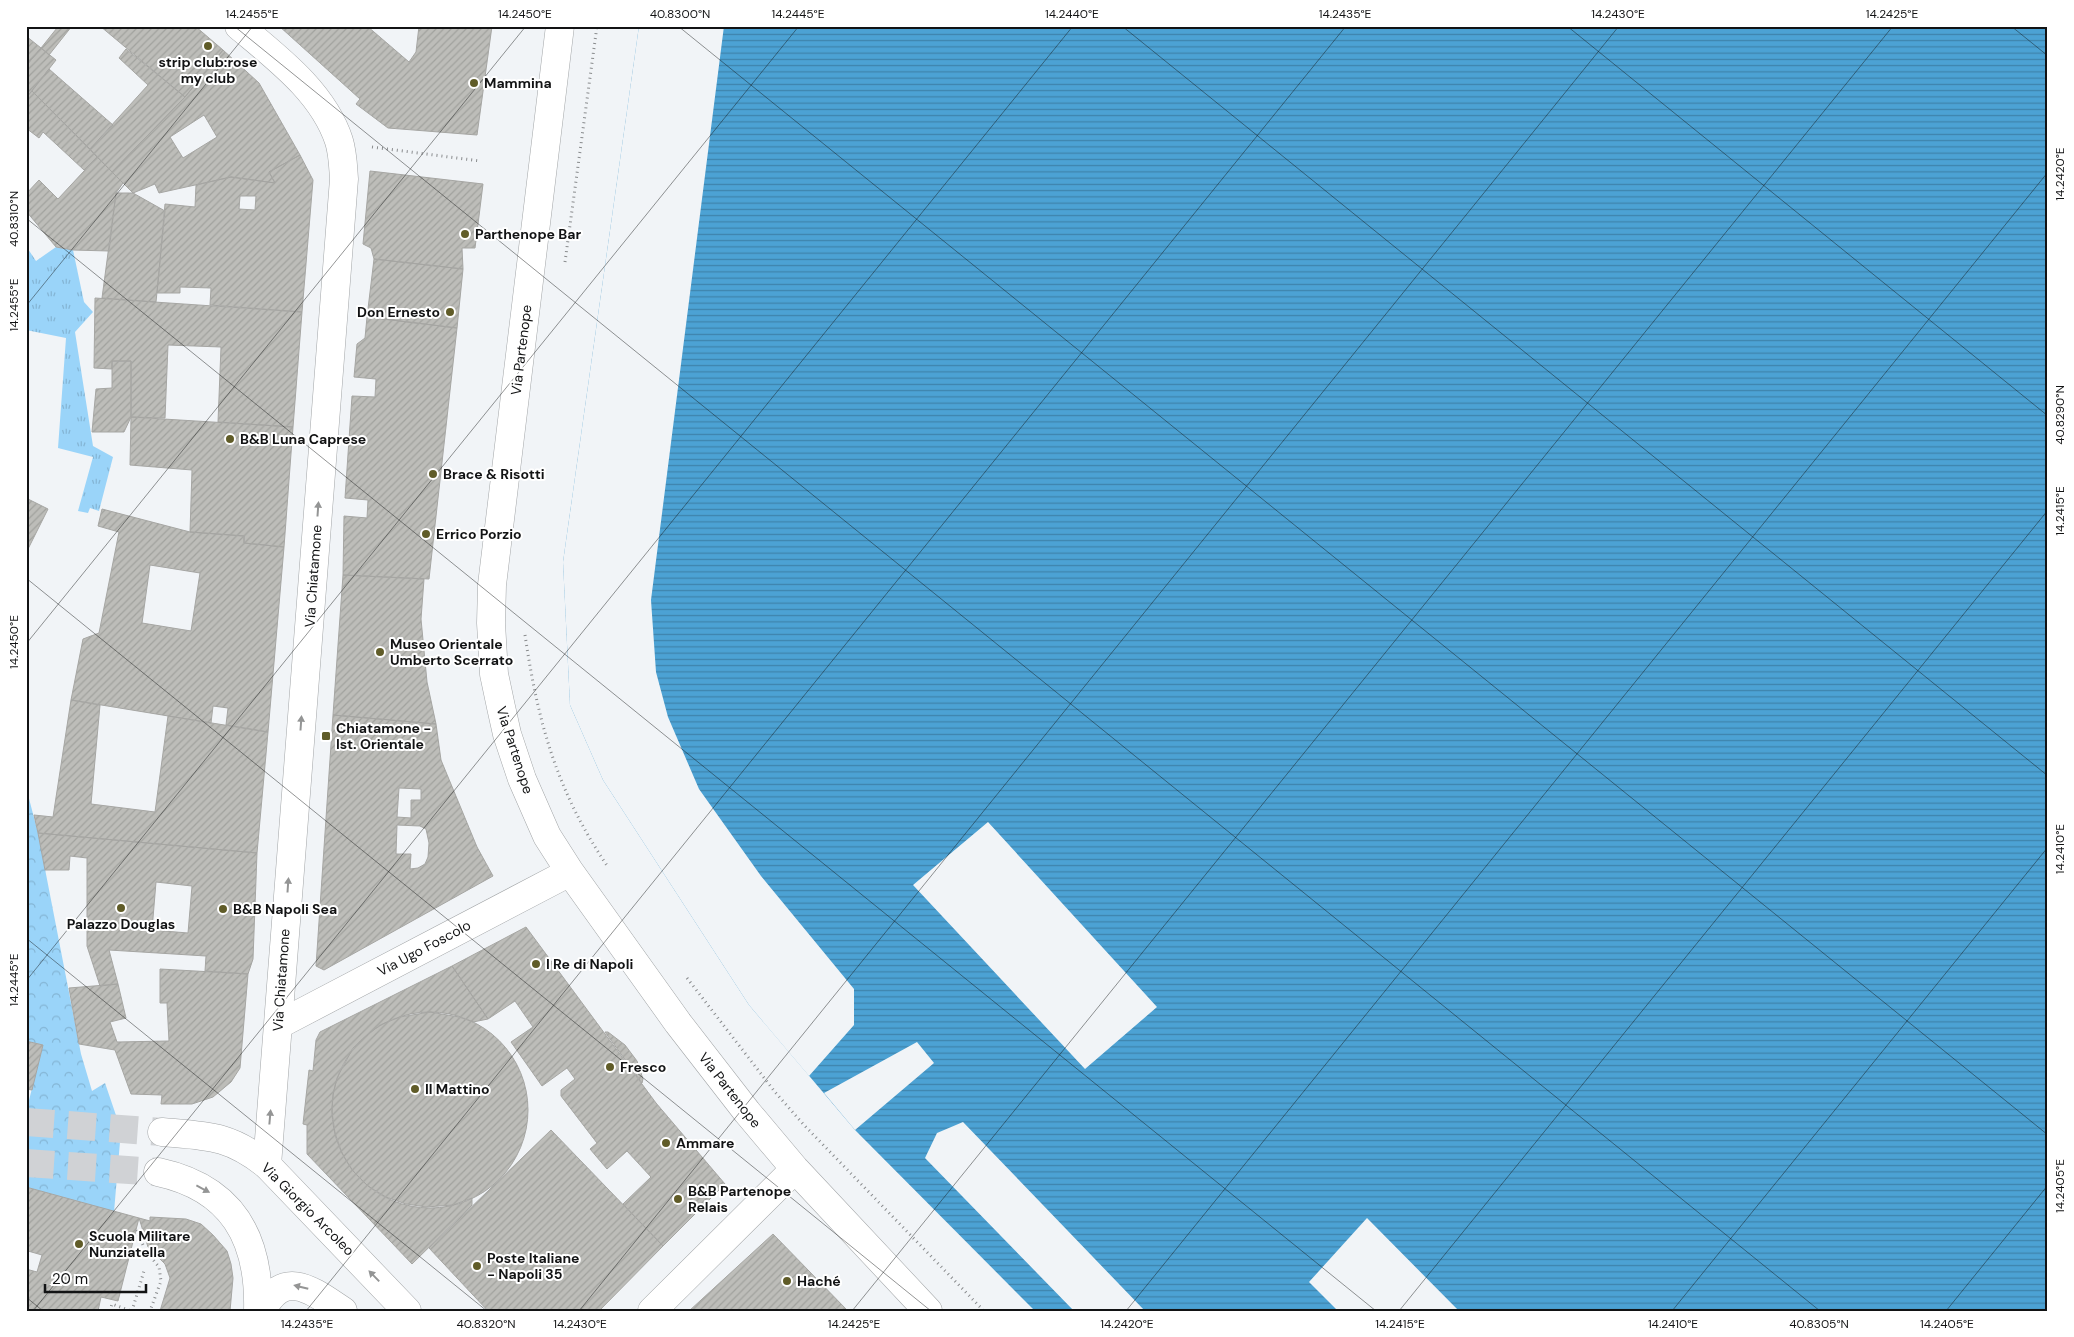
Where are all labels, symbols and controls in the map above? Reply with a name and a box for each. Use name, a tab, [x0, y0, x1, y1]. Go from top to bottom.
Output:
text: 14.2455°E	[226, 6, 279, 22]
text: 14.2450°E	[498, 6, 552, 22]
text: 40.8300°N	[650, 6, 710, 22]
text: 14.2445°E	[772, 6, 825, 22]
text: 14.2440°E	[1045, 6, 1099, 22]
text: 14.2435°E	[1319, 6, 1372, 22]
text: 14.2430°E	[1591, 6, 1645, 22]
text: 14.2425°E	[1866, 6, 1918, 22]
marker: strip club:rose my club	[202, 40, 214, 52]
place label: strip club:rose my club	[159, 53, 257, 87]
place label: Mammina	[484, 74, 552, 92]
marker: Mammina	[468, 77, 480, 89]
text: 14.2420°E	[2052, 147, 2068, 201]
text: 40.8310°N	[6, 191, 22, 247]
place label: Parthenope Bar	[475, 225, 581, 243]
marker: Parthenope Bar	[459, 228, 471, 240]
text: 14.2455°E	[6, 278, 22, 331]
place label: Don Ernesto	[357, 303, 440, 321]
street label: Via Partenope	[507, 304, 535, 396]
marker: Don Ernesto	[444, 306, 456, 318]
text: 40.8290°N	[2052, 385, 2068, 445]
place label: B&B Luna Caprese	[240, 430, 366, 448]
marker: B&B Luna Caprese	[224, 433, 236, 445]
place label: Brace & Risotti	[443, 465, 545, 483]
marker: Brace & Risotti	[427, 468, 439, 480]
text: 14.2415°E	[2052, 486, 2068, 536]
one-way arrow	[314, 500, 322, 516]
street label: Via Chiatamone	[300, 524, 326, 628]
place label: Errico Porzio	[436, 525, 522, 543]
marker: Errico Porzio	[420, 528, 432, 540]
text: 14.2450°E	[6, 615, 22, 669]
place label: Museo Orientale Umberto Scerrato	[390, 635, 513, 669]
marker: Museo Orientale Umberto Scerrato	[374, 646, 386, 658]
street label: Via Partenope	[492, 704, 538, 796]
one-way arrow	[297, 715, 305, 731]
place label: Chiatamone - Ist. Orientale	[336, 719, 431, 753]
marker: Chiatamone - Ist. Orientale	[320, 730, 332, 742]
text: 14.2410°E	[2052, 824, 2068, 874]
one-way arrow	[285, 877, 293, 893]
place label: B&B Napoli Sea	[233, 900, 337, 918]
marker: Palazzo Douglas	[115, 902, 127, 914]
marker: B&B Napoli Sea	[217, 903, 229, 915]
place label: Palazzo Douglas	[67, 915, 175, 933]
street label: Via Ugo Foscolo	[374, 916, 474, 980]
street label: Via Chiatamone	[268, 928, 294, 1032]
text: 14.2445°E	[6, 953, 22, 1006]
place label: I Re di Napoli	[546, 955, 633, 973]
marker: I Re di Napoli	[530, 958, 542, 970]
street label: Via Partenope	[695, 1049, 765, 1131]
place label: Fresco	[620, 1058, 666, 1076]
marker: Fresco	[604, 1061, 616, 1073]
place label: Il Mattino	[425, 1080, 490, 1098]
marker: Il Mattino	[409, 1083, 421, 1095]
one-way arrow	[266, 1109, 274, 1125]
place label: Ammare	[676, 1134, 735, 1152]
marker: Ammare	[660, 1137, 672, 1149]
street label: Via Giorgio Arcoleo	[258, 1159, 358, 1259]
text: 14.2405°E	[2052, 1159, 2068, 1213]
place label: B&B Partenope Relais	[688, 1182, 791, 1216]
one-way arrow	[197, 1184, 210, 1193]
marker: B&B Partenope Relais	[672, 1193, 684, 1205]
place label: Scuola Militare Nunziatella	[89, 1227, 190, 1261]
marker: Scuola Militare Nunziatella	[73, 1238, 85, 1250]
place label: Poste Italiane - Napoli 35	[487, 1249, 580, 1283]
marker: Poste Italiane - Napoli 35	[471, 1260, 483, 1272]
scale bar	[45, 1262, 146, 1294]
text: 20 m	[52, 1269, 88, 1289]
one-way arrow	[368, 1270, 380, 1282]
place label: Haché	[797, 1272, 841, 1290]
marker: Haché	[781, 1275, 793, 1287]
one-way arrow	[294, 1283, 309, 1291]
text: 14.2435°E	[281, 1316, 334, 1332]
text: 40.8320°N	[456, 1316, 516, 1332]
text: 14.2430°E	[553, 1316, 607, 1332]
text: 14.2425°E	[828, 1316, 880, 1332]
text: 14.2420°E	[1100, 1316, 1154, 1332]
text: 14.2415°E	[1375, 1316, 1425, 1332]
text: 14.2410°E	[1648, 1316, 1698, 1332]
text: 40.8305°N	[1789, 1316, 1849, 1332]
text: 14.2405°E	[1920, 1316, 1974, 1332]

